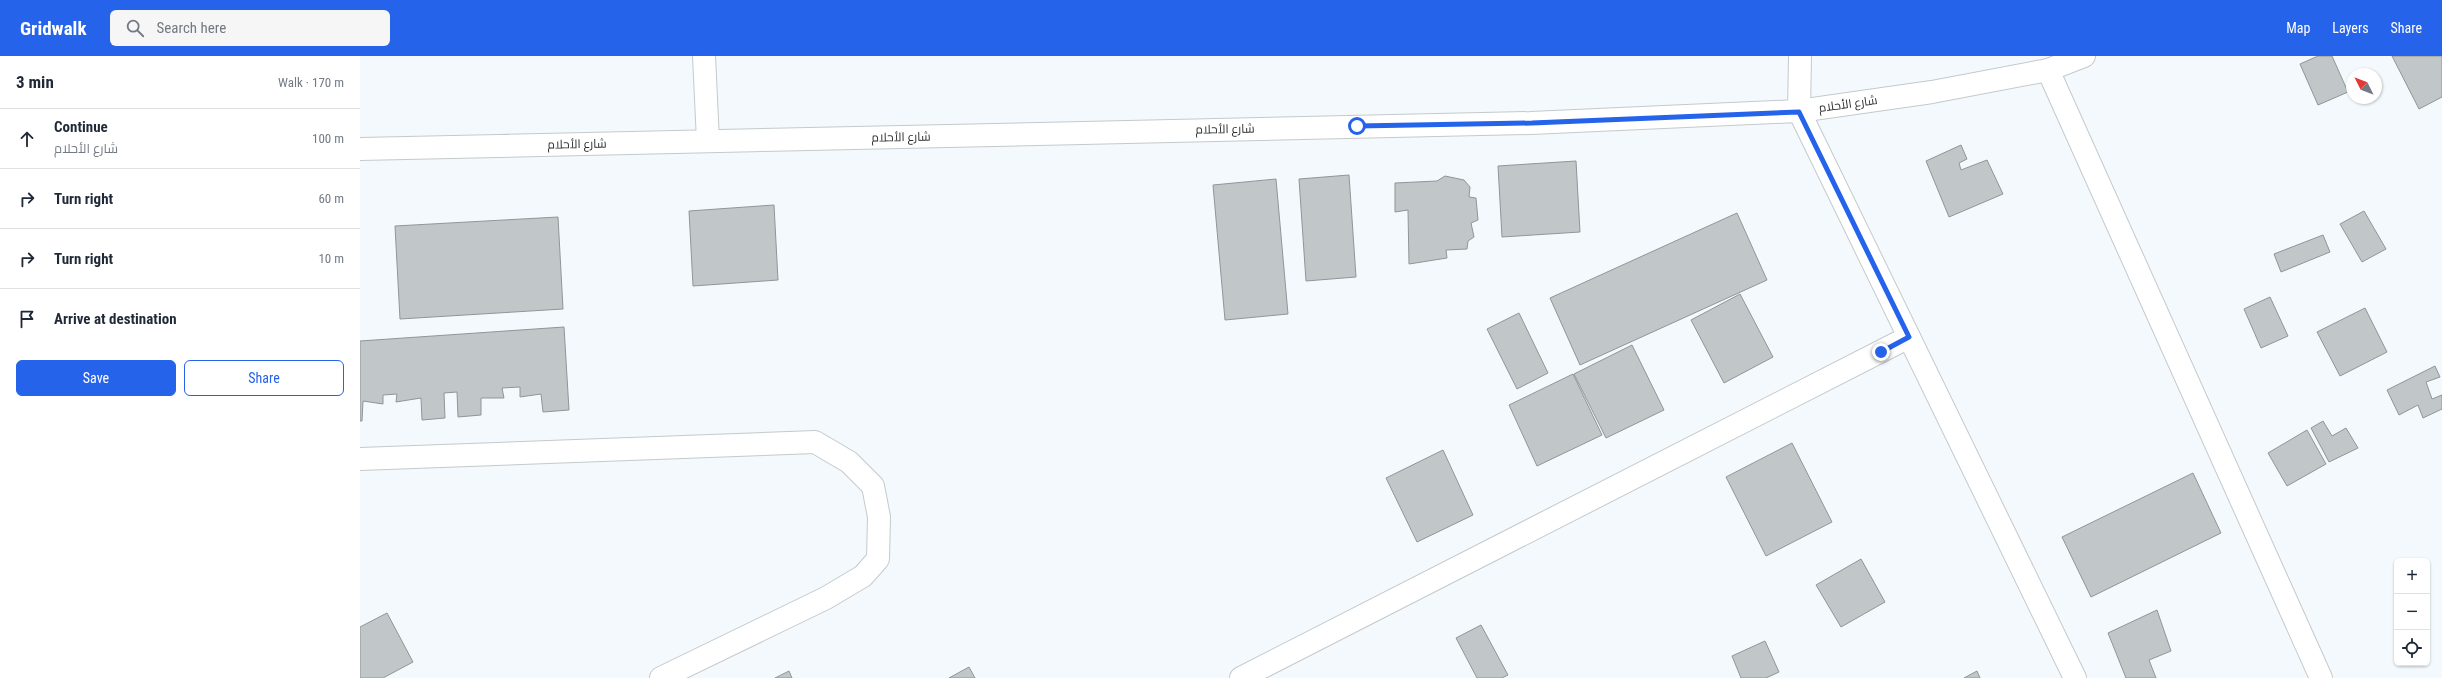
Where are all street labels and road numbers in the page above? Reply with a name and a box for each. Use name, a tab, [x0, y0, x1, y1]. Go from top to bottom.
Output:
street label: شارع الأحلام	[1818, 93, 1878, 116]
street label: شارع الأحلام	[1195, 121, 1255, 138]
street label: شارع الأحلام	[871, 129, 931, 146]
street label: شارع الأحلام	[547, 136, 607, 153]

